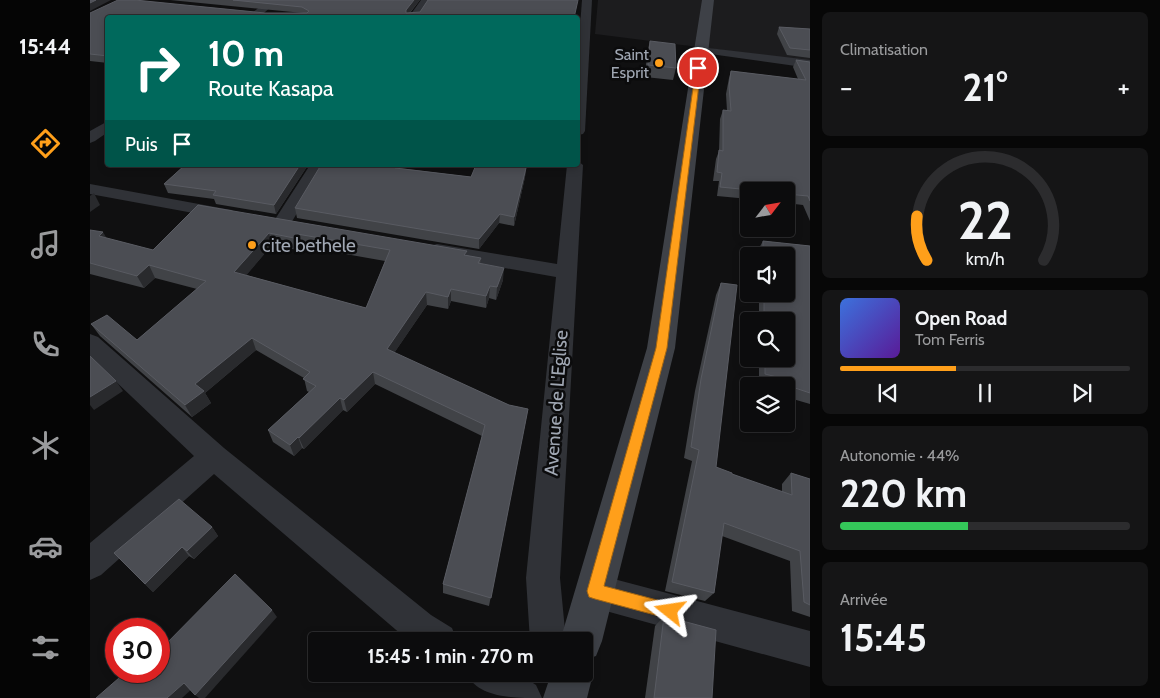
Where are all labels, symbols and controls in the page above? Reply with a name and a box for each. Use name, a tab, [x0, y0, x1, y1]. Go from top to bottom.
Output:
text: 10 m	[208, 32, 284, 75]
text: 15:44	[19, 33, 71, 60]
icon: right	[125, 35, 190, 100]
text: Climatisation	[840, 40, 928, 59]
place label: Saint Esprit	[611, 45, 650, 82]
pin	[677, 47, 719, 89]
icon: arrive	[684, 54, 712, 82]
marker: Saint Esprit	[653, 57, 665, 69]
text: 21°	[962, 64, 1008, 111]
text: −	[840, 70, 852, 104]
text: +	[1118, 70, 1130, 104]
text: Route Kasapa	[208, 75, 334, 102]
icon: directions	[28, 126, 63, 161]
icon: arrive	[168, 130, 196, 158]
text: Puis	[125, 133, 158, 156]
north arrow	[740, 182, 795, 238]
map controls	[740, 182, 795, 432]
text: 22	[957, 189, 1013, 252]
icon: music	[28, 227, 63, 262]
place label: cite bethele	[262, 234, 356, 257]
marker: cite bethele	[246, 239, 258, 251]
button: sound	[740, 247, 795, 302]
text: km/h	[965, 248, 1005, 269]
text: Open Road	[915, 307, 1007, 330]
button: search	[740, 312, 795, 367]
icon: phone	[28, 327, 63, 362]
street label: Avenue de L'Eglise	[539, 329, 573, 477]
text: Tom Ferris	[915, 330, 985, 349]
button: layers	[740, 377, 795, 432]
icon: previous	[874, 379, 902, 407]
icon: pause	[971, 379, 999, 407]
icon: next	[1068, 379, 1096, 407]
icon: climate	[28, 428, 63, 463]
text: Autonomie · 44%	[840, 446, 959, 465]
text: 220 km	[840, 470, 967, 517]
icon: car	[28, 529, 63, 564]
position arrow	[643, 584, 695, 636]
text: Arrivée	[840, 590, 887, 609]
text: 15:45	[840, 614, 927, 661]
speed limit sign: 30	[105, 618, 170, 683]
icon: filters	[28, 630, 63, 665]
text: 15:45 · 1 min · 270 m	[368, 645, 533, 668]

